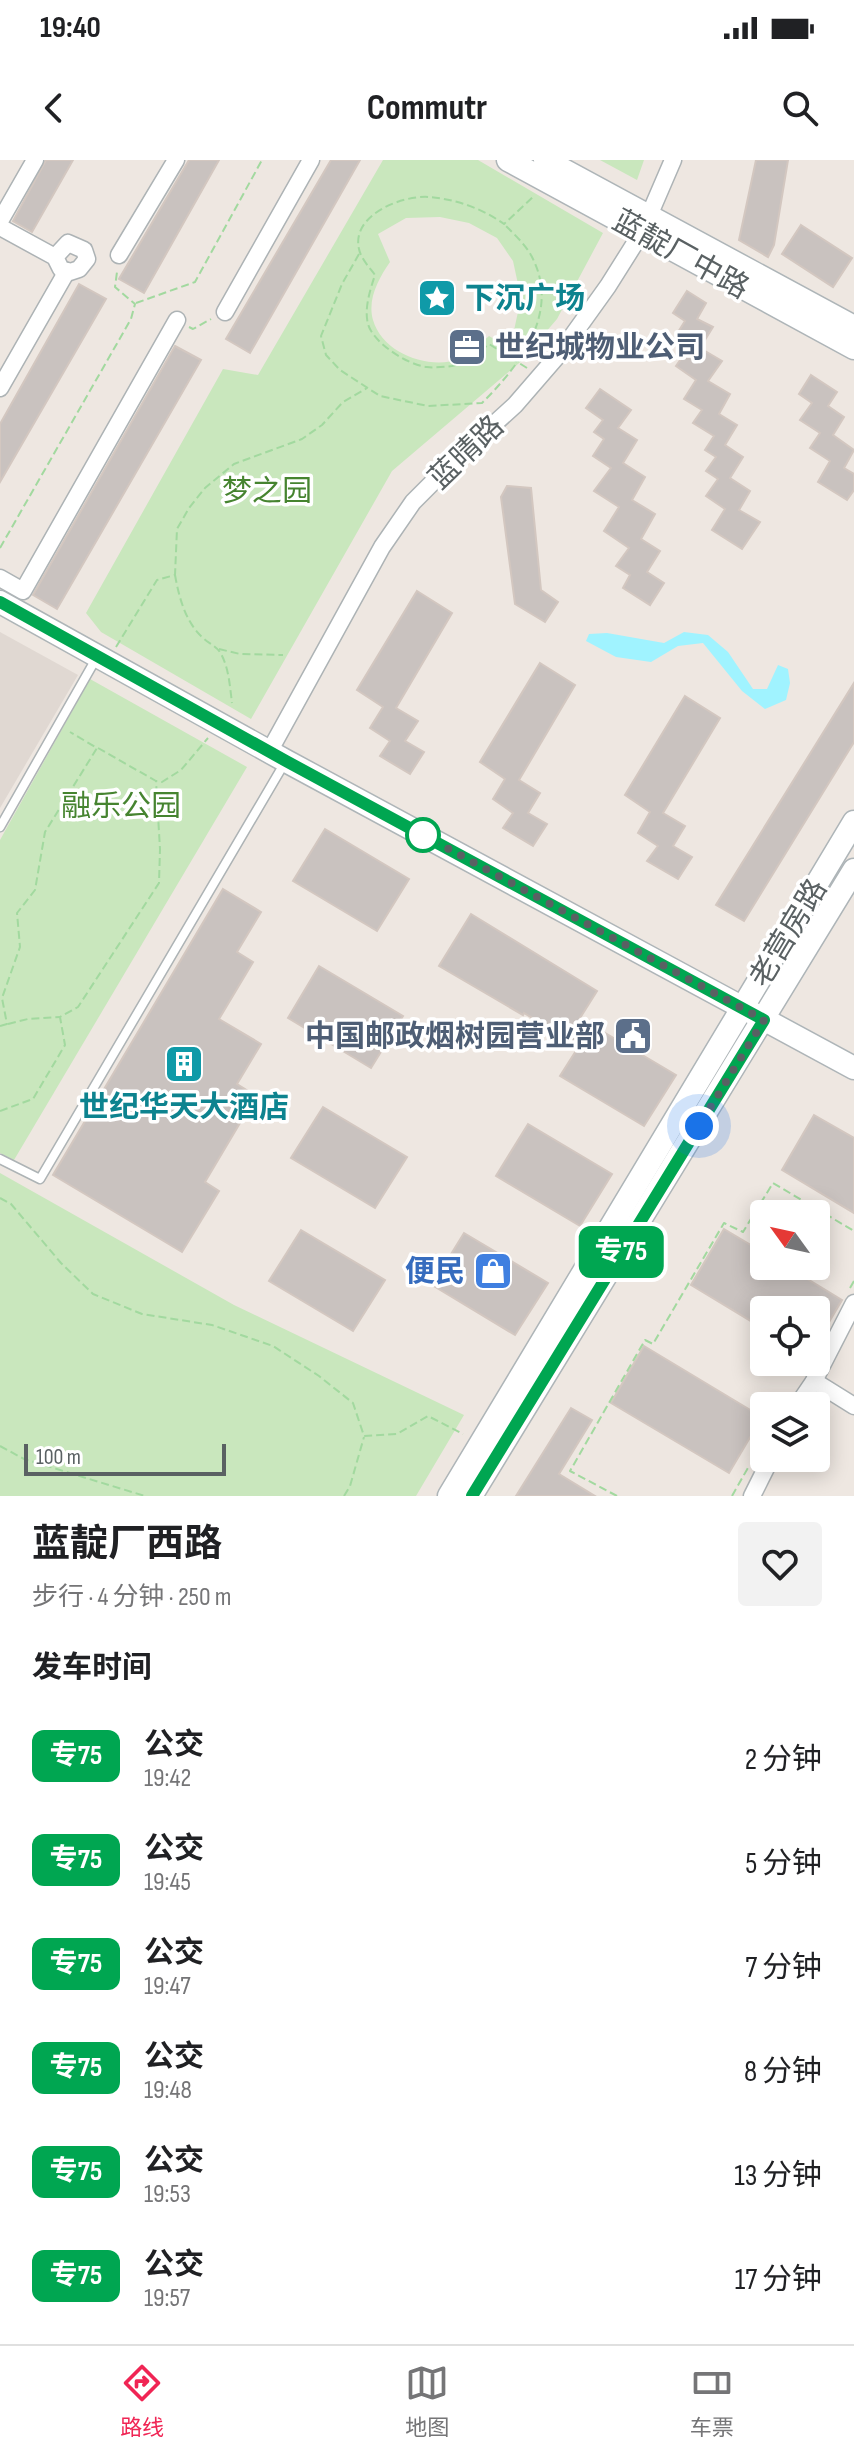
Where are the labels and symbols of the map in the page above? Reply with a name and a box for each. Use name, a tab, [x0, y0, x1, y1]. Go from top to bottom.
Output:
street label: 蓝靛厂中路	[606, 203, 755, 307]
place icon: 下沉广场	[416, 277, 458, 319]
place label: 下沉广场	[465, 281, 585, 317]
office icon: 世纪城物业公司	[446, 326, 488, 368]
place label: 世纪城物业公司	[495, 330, 705, 366]
street label: 蓝晴路	[422, 409, 512, 497]
park label: 梦之园	[222, 474, 312, 510]
park label: 融乐公园	[61, 789, 181, 825]
unlabelled marker	[406, 818, 440, 852]
street label: 老营房路	[743, 873, 835, 994]
public building icon: 中国邮政烟树园营业部	[612, 1015, 654, 1057]
place label: 中国邮政烟树园营业部	[305, 1019, 605, 1055]
building icon: 世纪华天大酒店	[163, 1043, 205, 1085]
place label: 世纪华天大酒店	[79, 1090, 289, 1126]
your location	[679, 1106, 719, 1146]
north arrow	[750, 1200, 830, 1280]
line badge: 专75	[575, 1226, 667, 1278]
shop icon: 便民	[472, 1250, 514, 1292]
place label: 便民	[405, 1254, 465, 1290]
scale bar	[24, 1440, 226, 1476]

